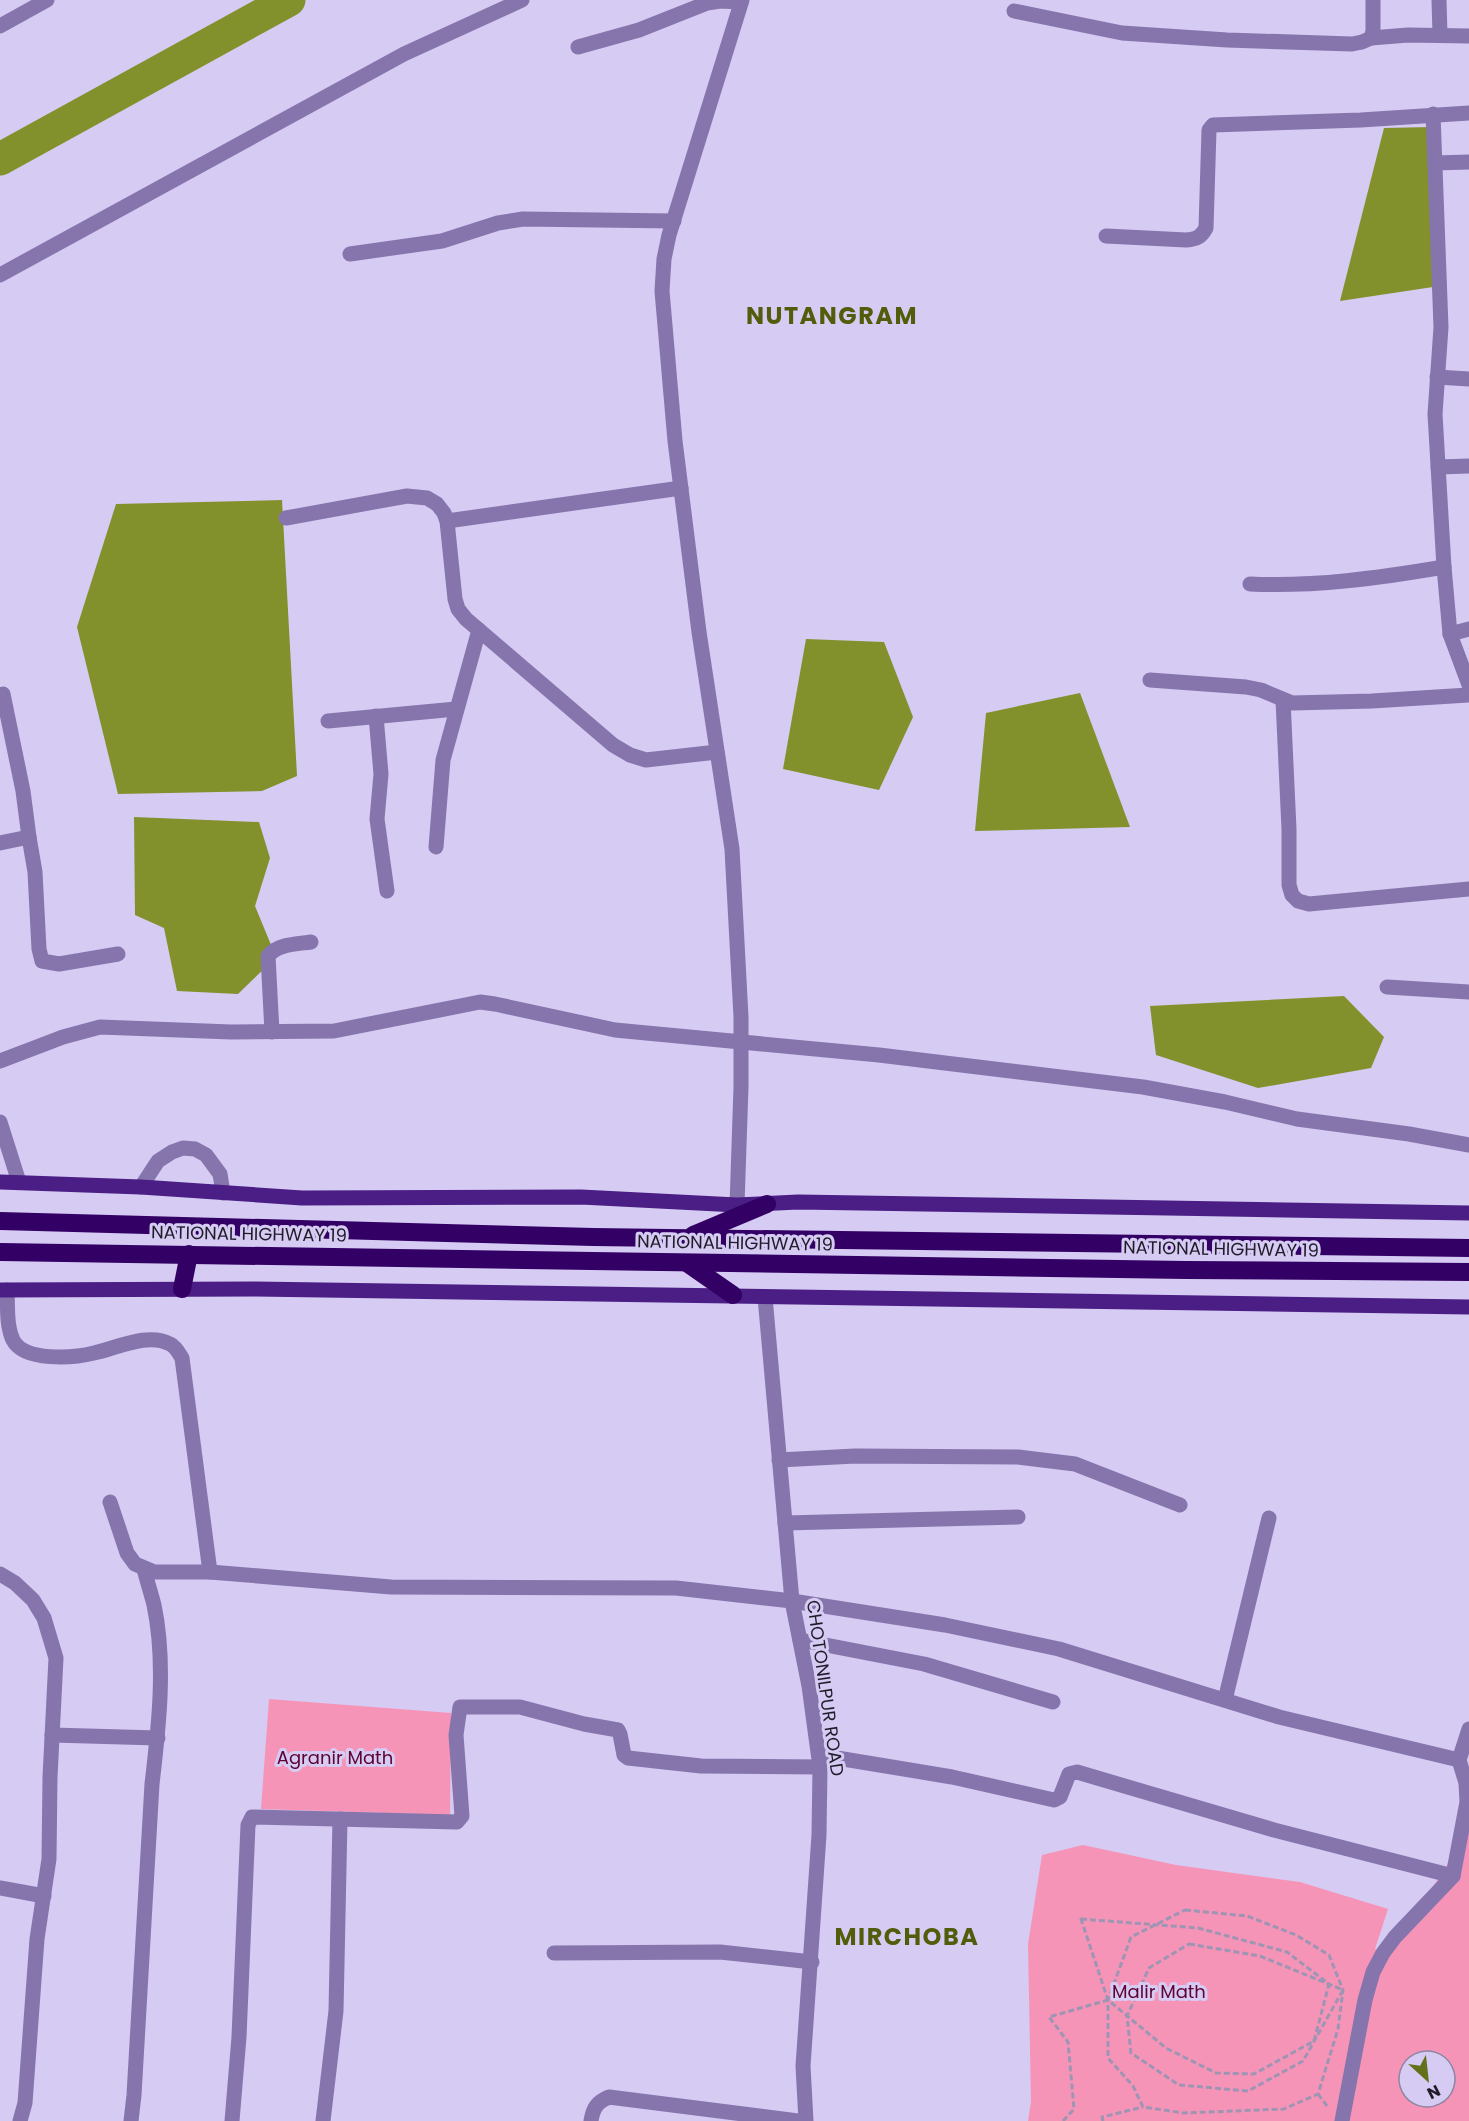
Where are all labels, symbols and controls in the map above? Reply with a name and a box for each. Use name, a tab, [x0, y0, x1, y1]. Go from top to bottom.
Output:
district label: NUTANGRAM	[746, 299, 918, 332]
street label: NATIONAL HIGHWAY 19	[151, 1219, 347, 1248]
street label: NATIONAL HIGHWAY 19	[637, 1228, 833, 1257]
street label: NATIONAL HIGHWAY 19	[1123, 1234, 1319, 1263]
street label: CHOTONILPUR ROAD	[801, 1598, 850, 1778]
park label: Agranir Math	[277, 1745, 393, 1770]
district label: MIRCHOBA	[835, 1920, 979, 1953]
park label: Malir Math	[1112, 1979, 1206, 2004]
north arrow	[1397, 2049, 1457, 2109]
text: N	[1423, 2079, 1444, 2105]

